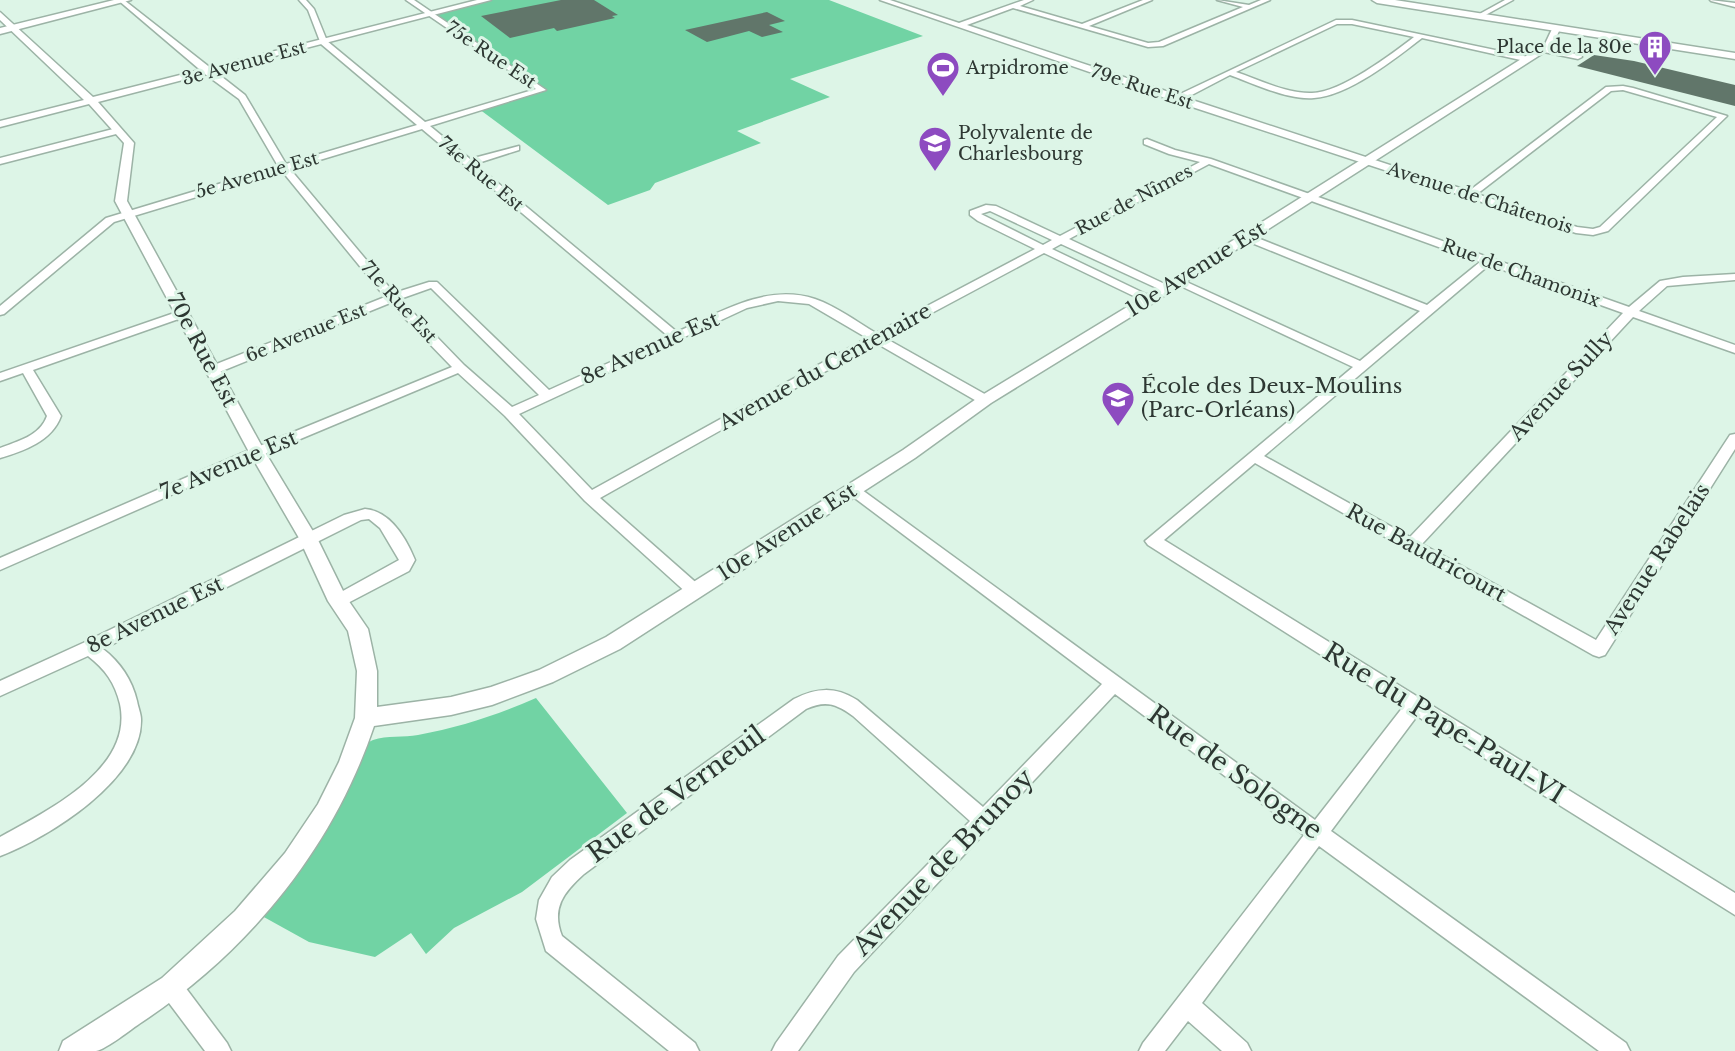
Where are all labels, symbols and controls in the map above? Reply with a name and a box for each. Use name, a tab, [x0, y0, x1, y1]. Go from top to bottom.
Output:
street label: 75e Rue Est	[442, 17, 541, 93]
building icon: Place de la 80e	[1637, 29, 1673, 76]
street label: 3e Avenue Est	[180, 36, 309, 90]
place label: Place de la 80e	[1496, 36, 1632, 58]
sports icon: Arpidrome	[925, 50, 961, 97]
place label: Arpidrome	[965, 57, 1069, 79]
street label: 79e Rue Est	[1088, 60, 1196, 114]
place label: Polyvalente de Charlesbourg	[958, 122, 1093, 165]
school or university icon: Polyvalente de Charlesbourg	[917, 125, 953, 172]
street label: 74e Rue Est	[434, 132, 528, 216]
street label: 5e Avenue Est	[193, 147, 321, 203]
street label: Avenue de Châtenois	[1384, 157, 1576, 238]
street label: Rue de Nîmes	[1072, 160, 1196, 240]
street label: 10e Avenue Est	[1121, 215, 1271, 322]
street label: Rue de Chamonix	[1439, 234, 1603, 312]
street label: 71e Rue Est	[357, 257, 442, 348]
street label: 70e Rue Est	[161, 289, 243, 411]
street label: Avenue du Centenaire	[713, 298, 936, 437]
street label: 6e Avenue Est	[242, 299, 370, 367]
street label: 8e Avenue Est	[577, 306, 723, 390]
street label: Avenue Sully	[1503, 325, 1619, 447]
place label: École des Deux-Moulins (Parc-Orléans)	[1141, 373, 1402, 423]
school or university icon: École des Deux-Moulins (Parc-Orléans)	[1100, 380, 1136, 427]
street label: 7e Avenue Est	[157, 424, 302, 506]
street label: 10e Avenue Est	[713, 477, 861, 587]
street label: Avenue Rabelais	[1598, 478, 1716, 640]
street label: Rue Baudricourt	[1341, 498, 1511, 608]
street label: 8e Avenue Est	[82, 571, 228, 659]
street label: Rue du Pape-Paul-VI	[1317, 636, 1571, 810]
street label: Rue de Sologne	[1142, 698, 1328, 846]
street label: Rue de Verneuil	[581, 719, 771, 869]
street label: Avenue de Brunoy	[845, 762, 1041, 963]

